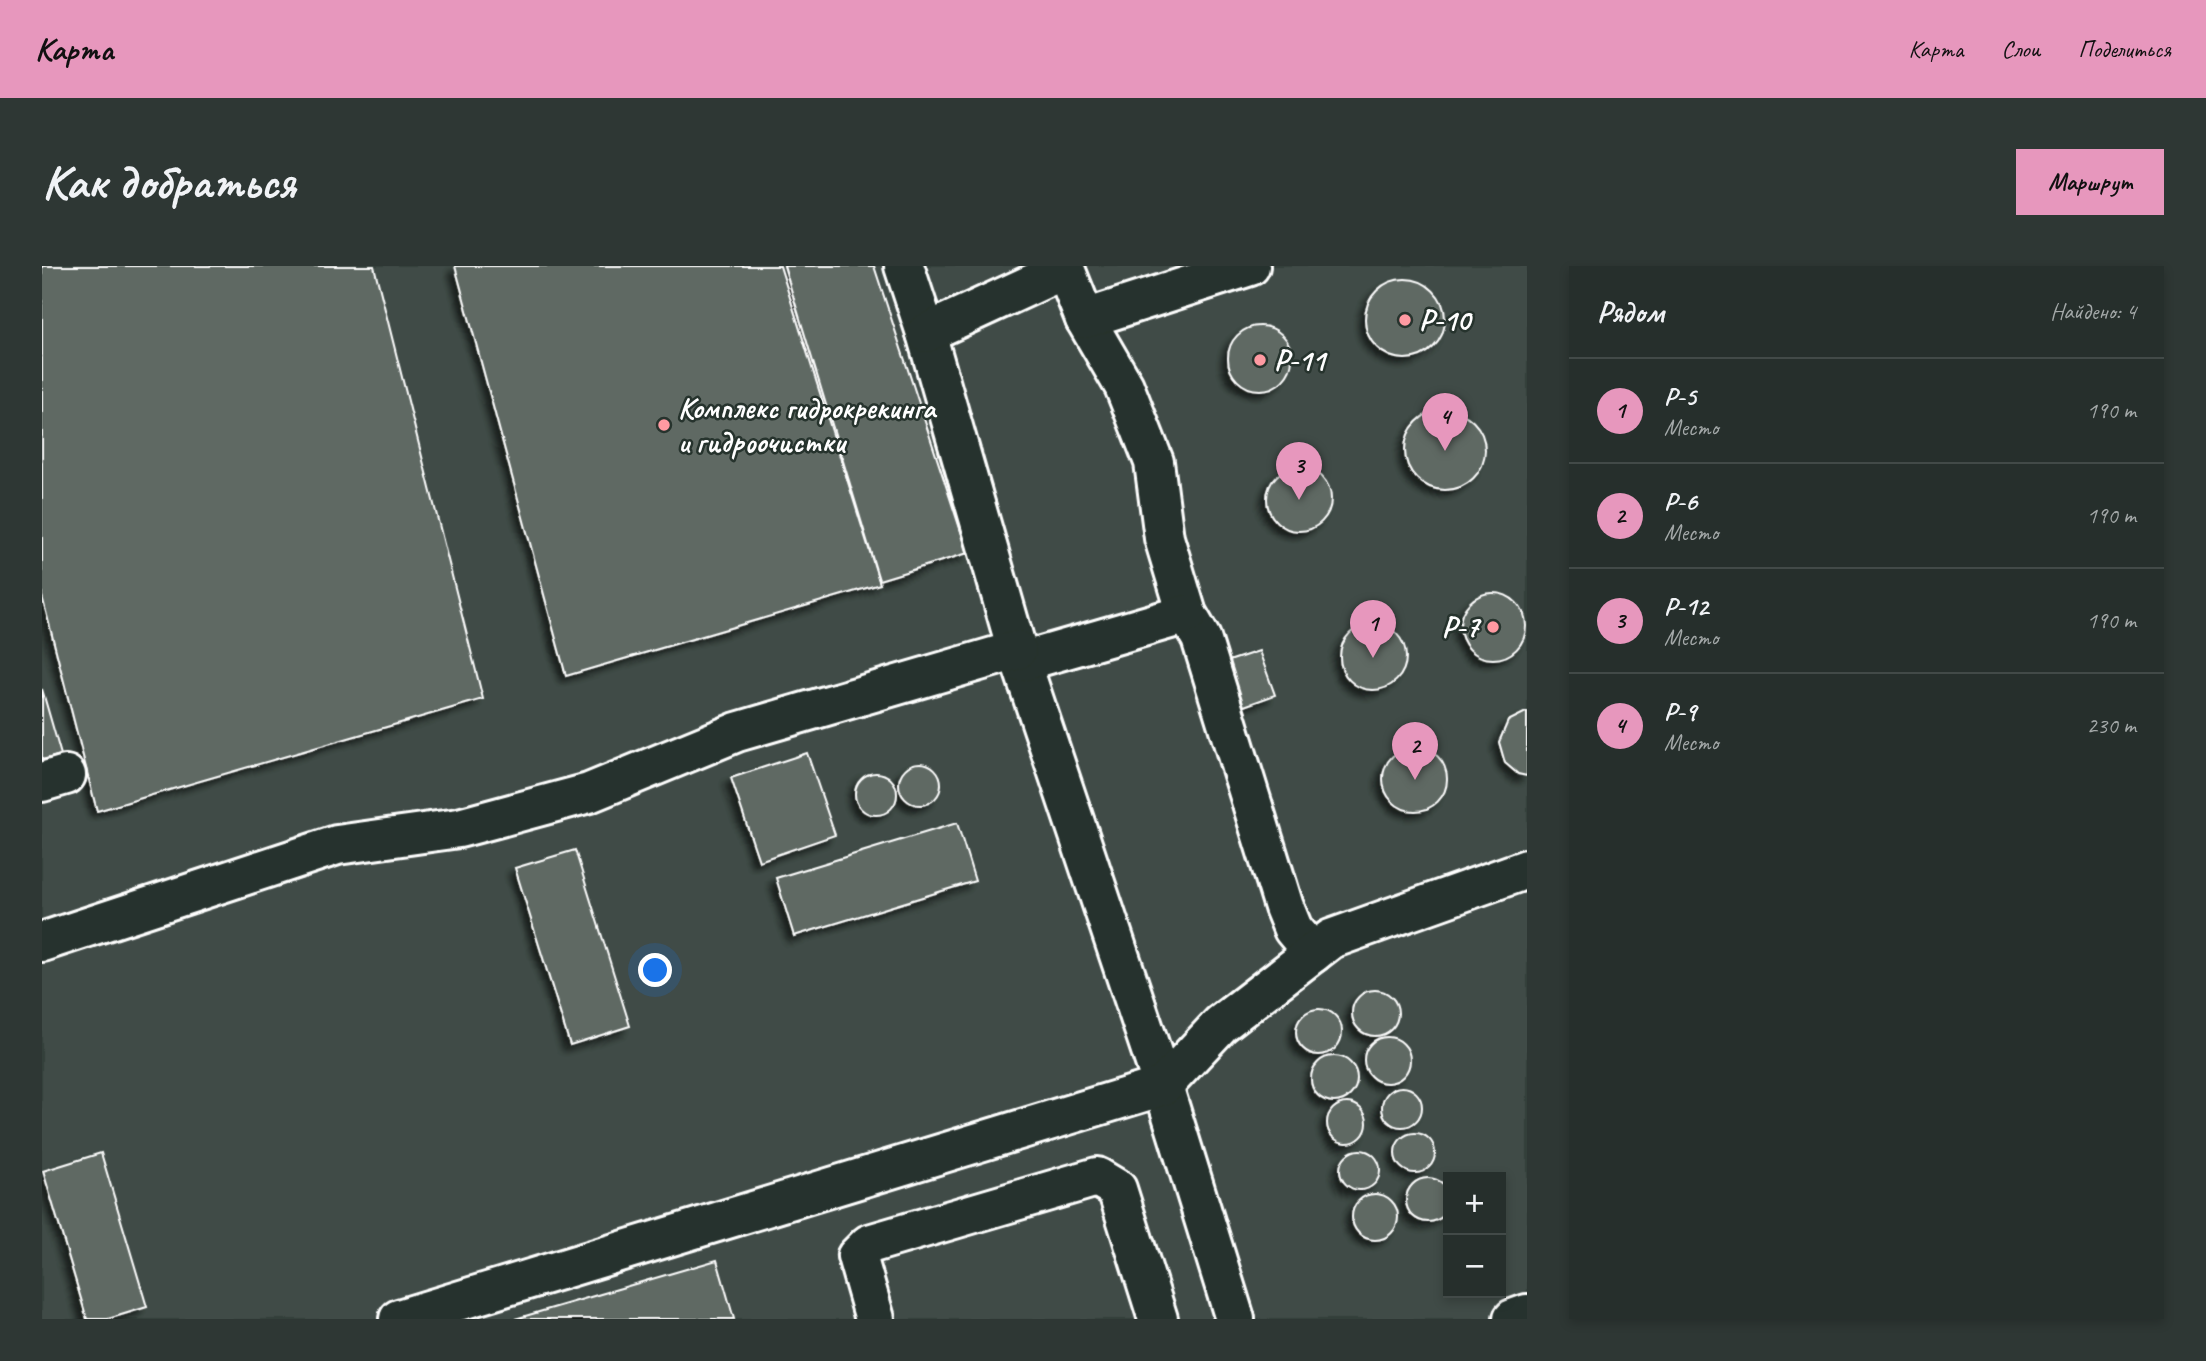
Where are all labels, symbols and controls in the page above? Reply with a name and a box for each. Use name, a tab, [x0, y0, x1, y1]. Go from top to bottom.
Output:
text: Карта	[35, 28, 114, 70]
text: Карта	[1909, 34, 1963, 64]
text: Слои	[2001, 34, 2040, 64]
text: Поделиться	[2078, 34, 2171, 64]
button: Маршрут	[2016, 149, 2164, 215]
text: Как добраться	[42, 151, 295, 213]
text: Рядом	[1597, 293, 1664, 331]
text: Найдено: 4	[2050, 297, 2136, 326]
place label: Р-10	[1419, 301, 1473, 339]
marker: Р-10	[1397, 312, 1413, 328]
place label: Р-11	[1274, 341, 1328, 379]
marker: Р-11	[1252, 352, 1268, 368]
text: Р-5	[1664, 380, 1696, 413]
place label: Комплекс гидрокрекинга и гидроочистки	[678, 389, 938, 461]
pin: 4	[1422, 393, 1468, 451]
text: 1	[1615, 396, 1625, 425]
text: 190 m	[2087, 396, 2136, 425]
text: Место	[1664, 413, 1718, 442]
marker: Комплекс гидрокрекинга и гидроочистки	[656, 417, 672, 433]
pin: 3	[1276, 442, 1322, 500]
text: Р-6	[1664, 485, 1697, 518]
text: 2	[1615, 501, 1625, 530]
text: 190 m	[2087, 501, 2136, 530]
text: Место	[1664, 518, 1718, 547]
text: Р-12	[1664, 590, 1708, 623]
pin: 1	[1350, 600, 1396, 658]
text: 3	[1615, 606, 1625, 635]
text: 190 m	[2087, 606, 2136, 635]
place label: Р-7	[1442, 608, 1483, 646]
marker: Р-7	[1485, 619, 1501, 635]
text: Место	[1664, 623, 1718, 652]
text: Р-9	[1664, 695, 1696, 728]
text: 4	[1615, 711, 1625, 740]
text: 230 m	[2087, 711, 2136, 740]
pin: 2	[1392, 722, 1438, 780]
text: Место	[1664, 728, 1718, 757]
your location	[638, 953, 672, 987]
map controls	[1443, 1172, 1506, 1298]
button: +	[1443, 1172, 1506, 1235]
button: −	[1443, 1235, 1506, 1298]

